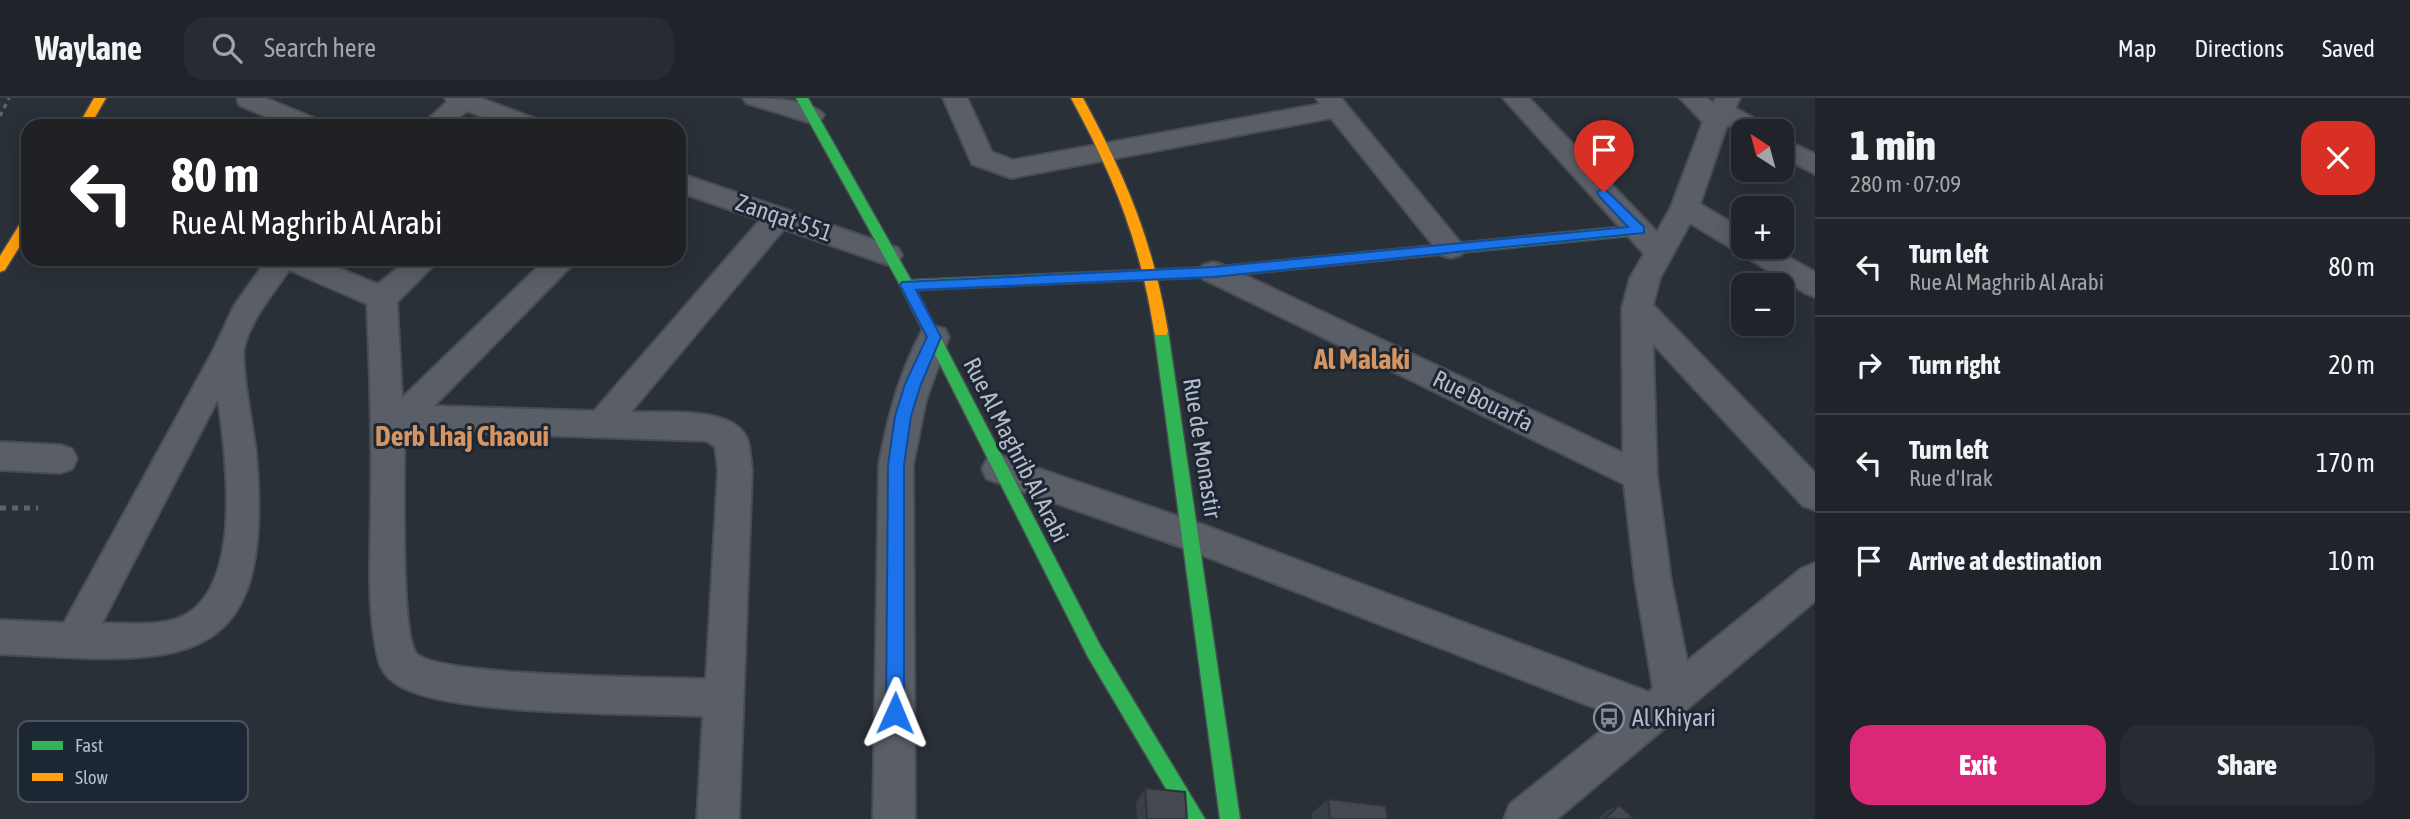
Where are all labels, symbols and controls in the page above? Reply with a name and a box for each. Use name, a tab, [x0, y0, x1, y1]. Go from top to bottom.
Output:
search box	[184, 17, 674, 80]
text: Waylane	[35, 29, 142, 67]
icon: search	[208, 29, 246, 67]
text: Search here	[264, 33, 376, 63]
text: Map	[2118, 35, 2156, 62]
text: Directions	[2194, 35, 2284, 62]
text: Saved	[2322, 35, 2375, 62]
north arrow	[1731, 119, 1794, 182]
map controls	[1731, 119, 1794, 336]
pin	[1574, 120, 1634, 192]
text: 1 min	[1850, 121, 1936, 169]
button: close	[2301, 121, 2375, 195]
icon: arrive	[1585, 131, 1623, 169]
text: 80 m	[171, 146, 259, 202]
icon: left	[56, 147, 147, 238]
text: 280 m · 07:09	[1850, 171, 1961, 197]
street label: Zanqat 551	[732, 188, 836, 247]
button: +	[1731, 196, 1794, 259]
text: Rue Al Maghrib Al Arabi	[171, 204, 442, 241]
text: Turn left	[1909, 239, 1989, 269]
icon: left	[1850, 248, 1888, 286]
text: 80 m	[2328, 252, 2375, 282]
text: Rue Al Maghrib Al Arabi	[1909, 269, 2104, 295]
button: −	[1731, 273, 1794, 336]
district label: Al Malaki	[1313, 343, 1410, 375]
icon: right	[1850, 346, 1888, 384]
text: Turn right	[1909, 350, 2000, 380]
text: 20 m	[2328, 350, 2375, 380]
street label: Rue Al Maghrib Al Arabi	[958, 353, 1075, 547]
street label: Rue Bouarfa	[1429, 365, 1538, 436]
street label: Rue de Monastir	[1178, 376, 1227, 521]
district label: Derb Lhaj Chaoui	[375, 420, 549, 452]
text: Turn left	[1909, 435, 1989, 465]
icon: left	[1850, 444, 1888, 482]
text: 170 m	[2316, 448, 2375, 478]
text: Rue d'Irak	[1909, 465, 1993, 491]
icon: arrive	[1850, 542, 1888, 580]
text: Arrive at destination	[1909, 546, 2102, 576]
text: 10 m	[2328, 546, 2375, 576]
position arrow	[858, 676, 932, 750]
bus stop icon: Al Khiyari	[1592, 701, 1626, 735]
place label: Al Khiyari	[1632, 704, 1716, 731]
legend	[18, 721, 248, 802]
button: Exit	[1850, 725, 2106, 805]
button: Share	[2120, 725, 2375, 805]
text: Fast	[75, 734, 103, 756]
text: Slow	[75, 766, 109, 788]

